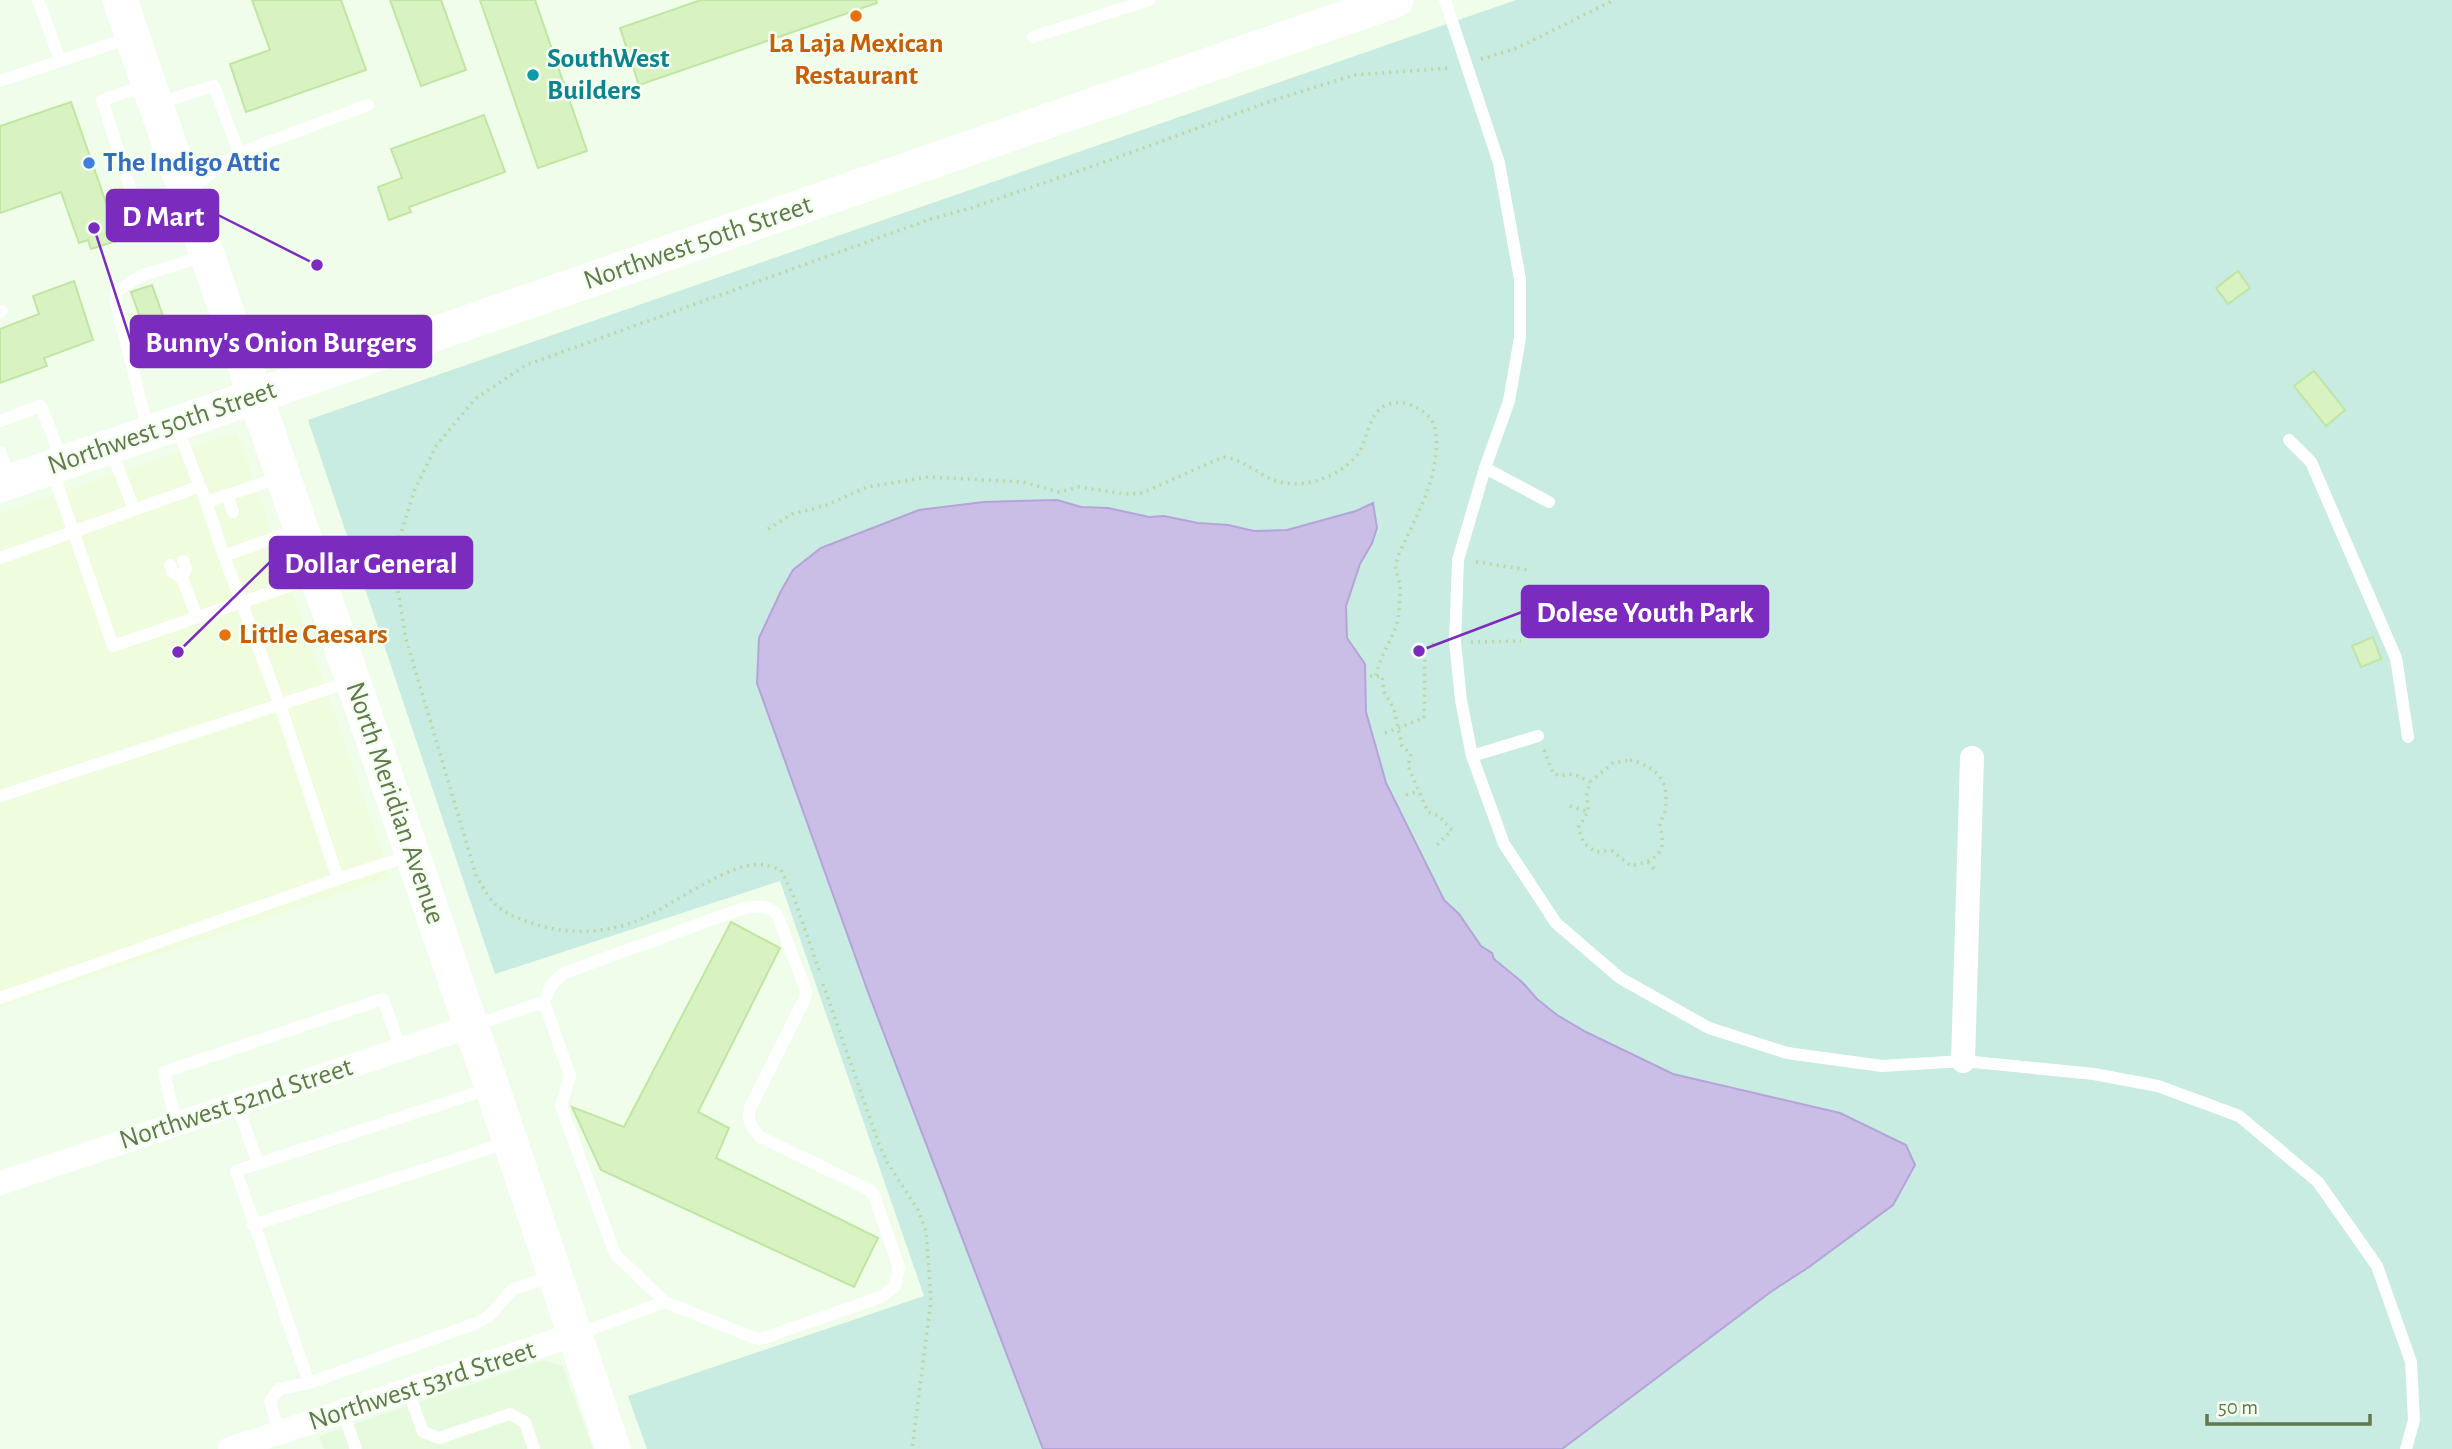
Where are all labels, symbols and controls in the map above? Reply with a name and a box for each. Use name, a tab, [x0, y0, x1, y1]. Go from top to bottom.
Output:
marker: La Laja Mexican Restaurant	[848, 8, 864, 24]
place label: La Laja Mexican Restaurant	[768, 30, 944, 90]
place label: SouthWest Builders	[547, 45, 670, 105]
marker: SouthWest Builders	[525, 67, 541, 83]
place label: The Indigo Attic	[103, 149, 280, 177]
marker: The Indigo Attic	[81, 155, 97, 171]
callout: D Mart	[107, 190, 218, 241]
street label: Northwest 50th Street	[580, 191, 816, 295]
text: D Mart	[122, 202, 204, 232]
callout: Bunny's Onion Burgers	[131, 316, 431, 367]
text: Bunny's Onion Burgers	[145, 328, 417, 358]
street label: Northwest 50th Street	[44, 376, 280, 480]
callout: Dollar General	[270, 537, 472, 588]
text: Dollar General	[284, 549, 458, 579]
callout: Dolese Youth Park	[1522, 586, 1768, 637]
text: Dolese Youth Park	[1536, 598, 1754, 628]
place label: Little Caesars	[239, 621, 388, 649]
marker: Little Caesars	[217, 627, 233, 643]
street label: North Meridian Avenue	[340, 678, 450, 928]
street label: Northwest 52nd Street	[116, 1053, 356, 1155]
street label: Northwest 53rd Street	[305, 1336, 539, 1436]
scale bar	[2207, 1382, 2370, 1426]
text: 50 m	[2218, 1397, 2258, 1418]

